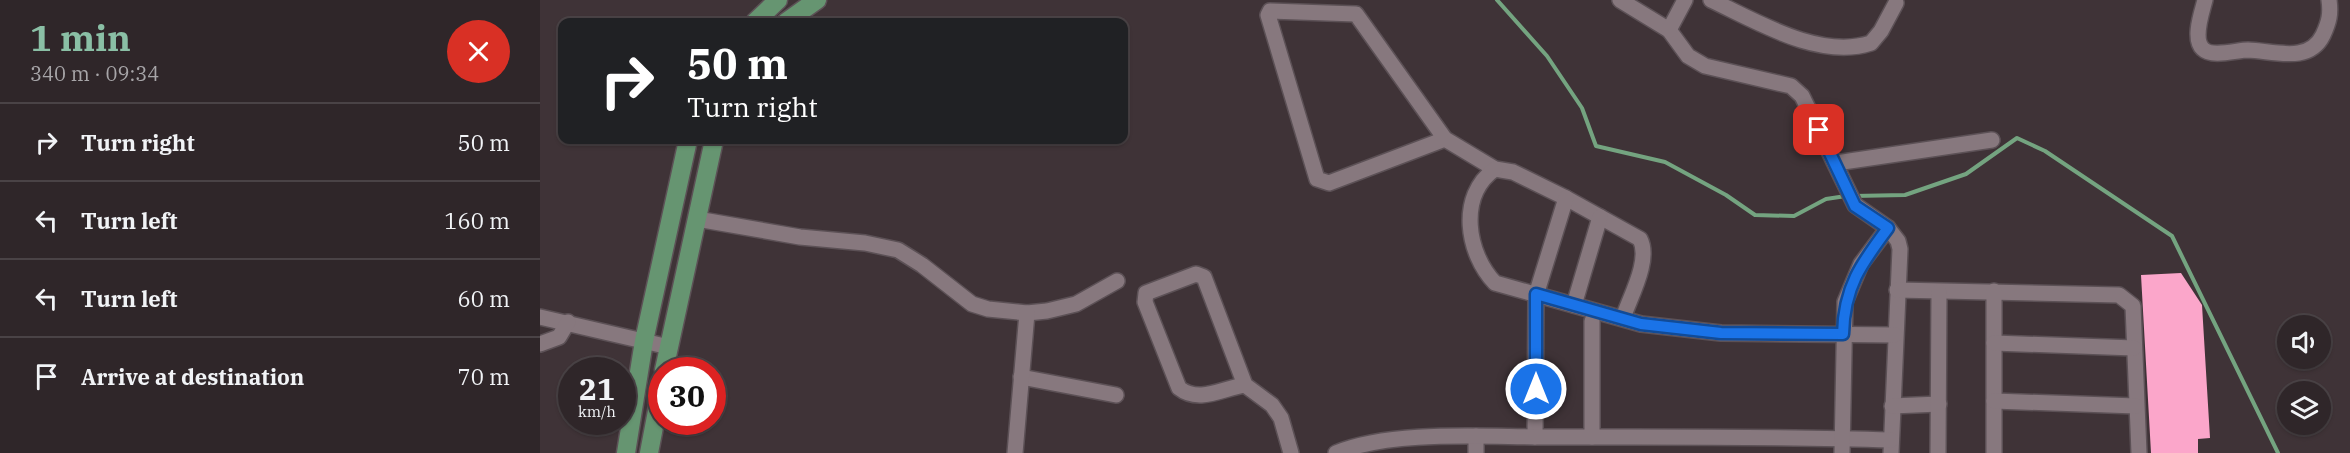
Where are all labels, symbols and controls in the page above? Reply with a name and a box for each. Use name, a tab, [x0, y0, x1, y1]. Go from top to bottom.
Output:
text: 1 min	[30, 14, 131, 61]
button: close	[447, 20, 510, 83]
text: 50 m	[687, 36, 788, 91]
icon: right	[588, 42, 666, 120]
text: 340 m · 09:34	[30, 60, 159, 87]
text: Turn right	[687, 89, 818, 124]
pin	[1793, 104, 1844, 155]
icon: arrive	[1802, 113, 1835, 146]
icon: right	[30, 126, 63, 159]
text: Turn right	[81, 128, 195, 157]
text: 50 m	[458, 128, 510, 157]
icon: left	[30, 204, 63, 237]
text: Turn left	[81, 206, 177, 235]
text: 160 m	[444, 206, 510, 235]
icon: left	[30, 282, 63, 315]
text: Turn left	[81, 284, 177, 313]
text: 60 m	[458, 284, 510, 313]
map controls	[2277, 315, 2331, 435]
button: sound	[2277, 315, 2331, 369]
speed limit sign: 30	[648, 357, 726, 435]
position arrow	[1504, 357, 1568, 421]
icon: arrive	[30, 360, 63, 393]
text: Arrive at destination	[81, 362, 304, 391]
text: 70 m	[458, 362, 510, 391]
text: 21	[579, 369, 615, 408]
button: layers	[2277, 381, 2331, 435]
text: km/h	[578, 402, 616, 421]

